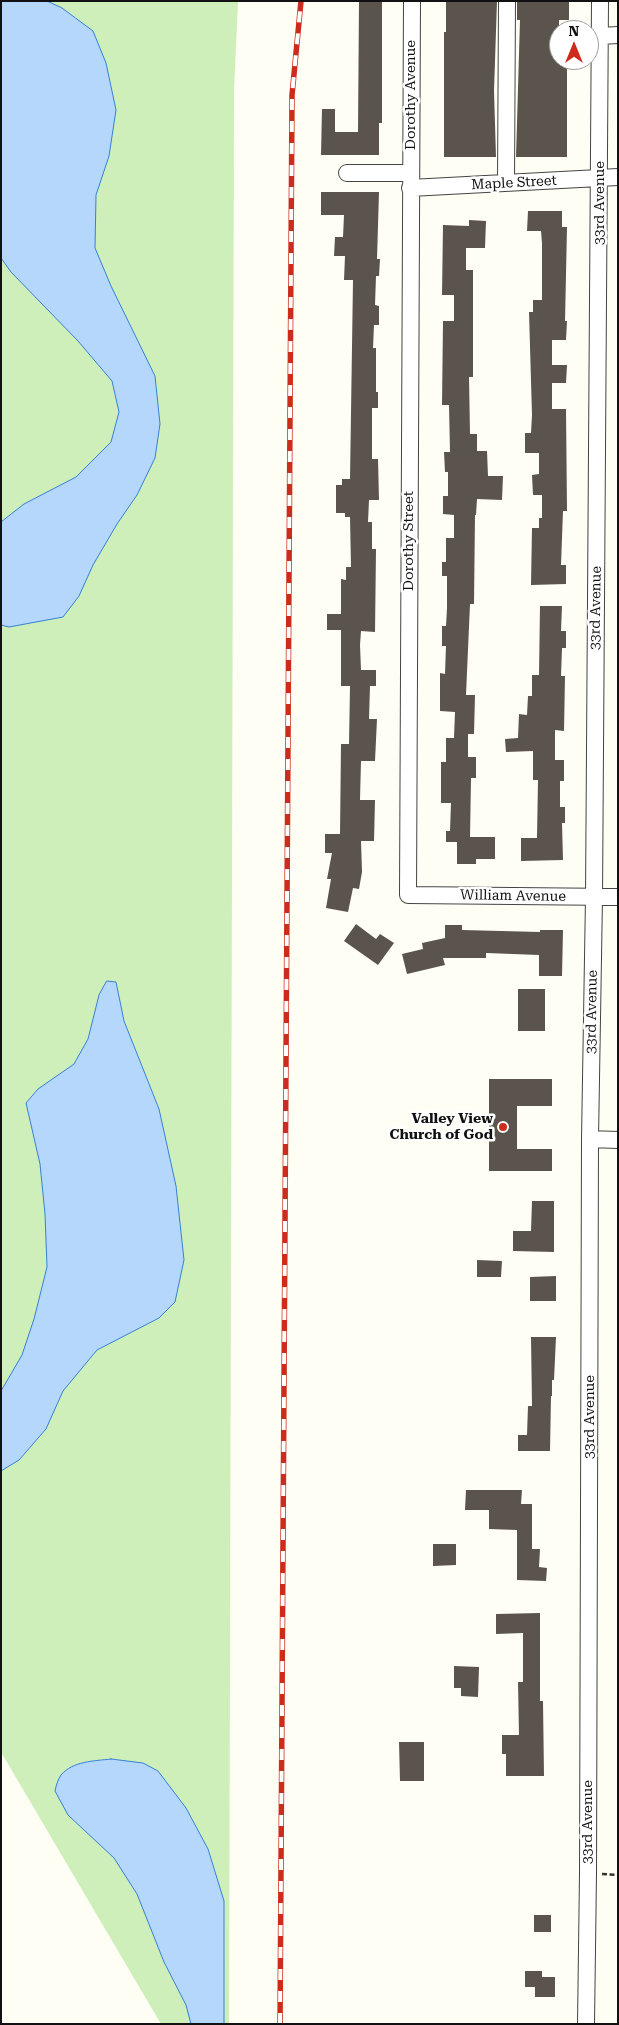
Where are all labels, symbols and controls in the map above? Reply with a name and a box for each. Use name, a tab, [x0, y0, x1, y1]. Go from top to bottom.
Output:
north arrow	[549, 20, 599, 70]
text: N	[569, 23, 579, 39]
street label: Dorothy Avenue	[403, 40, 419, 150]
street label: 33rd Avenue	[592, 161, 608, 245]
street label: Maple Street	[471, 172, 557, 194]
street label: Dorothy Street	[401, 491, 417, 591]
street label: 33rd Avenue	[587, 566, 605, 650]
street label: William Avenue	[460, 887, 566, 905]
street label: 33rd Avenue	[583, 970, 601, 1054]
place label: Valley View Church of God	[389, 1111, 493, 1144]
marker: Valley View Church of God	[497, 1121, 509, 1133]
street label: 33rd Avenue	[582, 1375, 598, 1459]
street label: 33rd Avenue	[580, 1780, 596, 1864]

